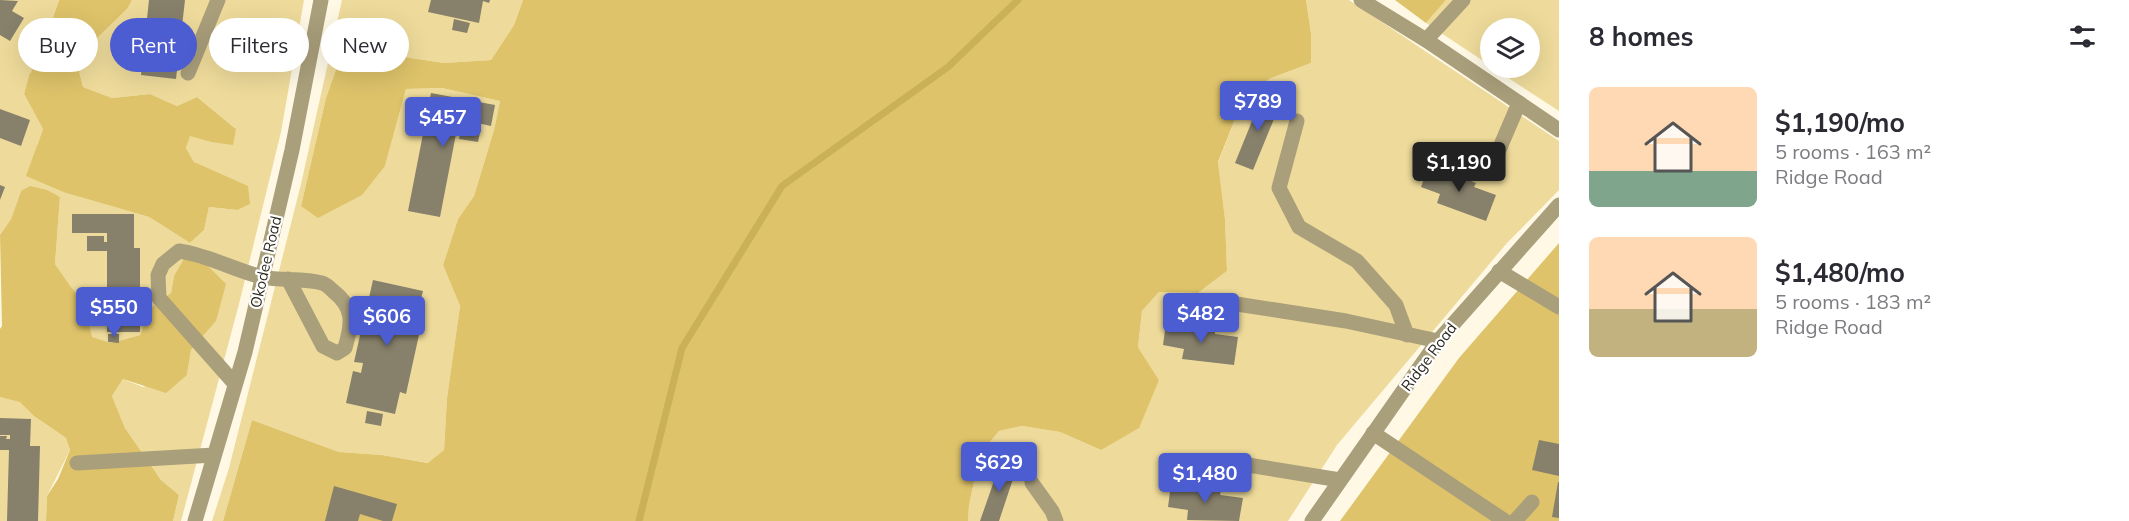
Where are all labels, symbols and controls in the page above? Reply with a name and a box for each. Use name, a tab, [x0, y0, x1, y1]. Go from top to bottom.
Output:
chip: Buy	[18, 18, 98, 72]
chip: Rent	[110, 18, 197, 72]
chip: Filters	[209, 18, 309, 72]
chip: New	[321, 18, 409, 72]
map controls	[1480, 18, 1540, 78]
button: layers	[1480, 18, 1540, 78]
text: 8 homes	[1589, 20, 1693, 53]
icon: filters	[2066, 20, 2099, 53]
pin: $789	[1222, 81, 1294, 132]
text: $789	[1234, 88, 1282, 113]
pin: $457	[407, 97, 479, 148]
text: $457	[419, 104, 467, 129]
text: $1,190/mo	[1775, 106, 1905, 139]
icon: home	[1637, 111, 1709, 183]
text: 5 rooms · 163 m²	[1775, 139, 1931, 164]
pin: $1,190	[1410, 142, 1508, 193]
text: $1,190	[1427, 149, 1491, 174]
text: Ridge Road	[1775, 164, 1883, 189]
street label: Okodee Road	[246, 214, 285, 310]
text: $1,480/mo	[1775, 256, 1905, 289]
icon: home	[1637, 261, 1709, 333]
pin: $550	[78, 287, 150, 338]
text: 5 rooms · 183 m²	[1775, 289, 1931, 314]
pin: $482	[1165, 293, 1237, 344]
text: $550	[90, 294, 138, 319]
pin: $606	[351, 296, 423, 347]
text: $482	[1177, 300, 1225, 325]
text: $606	[363, 303, 411, 328]
text: Ridge Road	[1775, 314, 1883, 339]
street label: Ridge Road	[1397, 319, 1461, 395]
pin: $629	[963, 442, 1035, 493]
text: $629	[975, 449, 1023, 474]
pin: $1,480	[1156, 453, 1254, 504]
text: $1,480	[1173, 460, 1237, 485]

